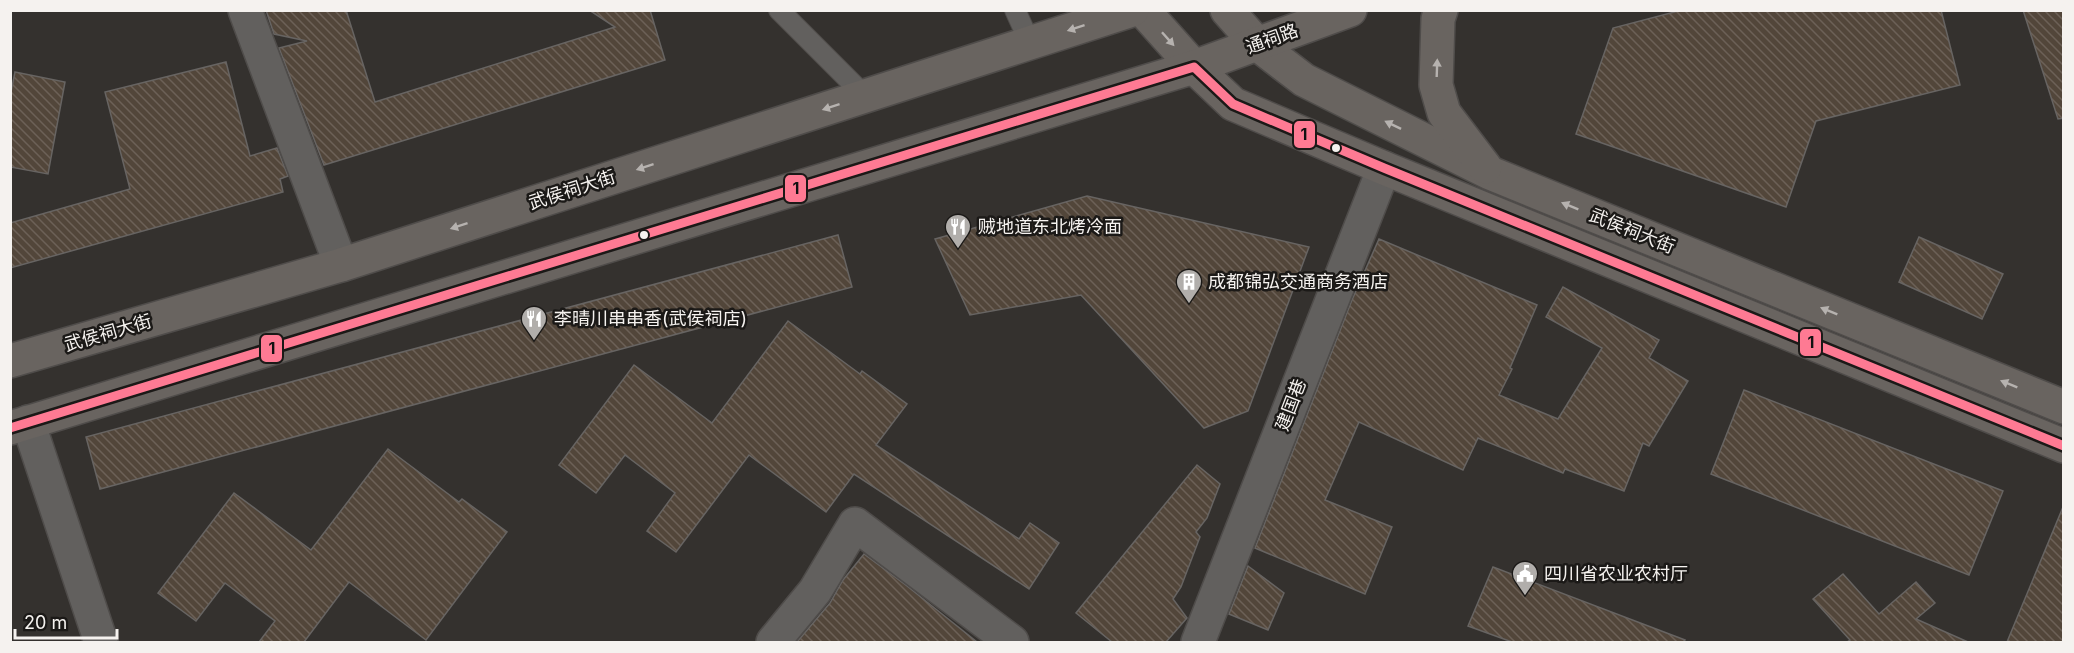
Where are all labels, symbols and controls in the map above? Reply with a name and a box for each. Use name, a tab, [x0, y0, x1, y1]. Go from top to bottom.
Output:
street label: 通祠路	[1243, 19, 1301, 58]
one-way arrow	[1067, 24, 1085, 34]
one-way arrow	[1161, 31, 1174, 46]
one-way arrow	[1432, 59, 1441, 78]
one-way arrow	[822, 103, 840, 113]
line badge: 1	[1293, 120, 1316, 149]
one-way arrow	[1385, 120, 1402, 129]
text: 1	[1301, 124, 1307, 144]
unlabelled marker	[1330, 142, 1342, 154]
one-way arrow	[636, 163, 654, 172]
street label: 武侯祠大街	[526, 166, 618, 213]
line badge: 1	[784, 174, 807, 203]
text: 1	[793, 178, 799, 198]
one-way arrow	[1561, 201, 1579, 211]
street label: 武侯祠大街	[1587, 204, 1678, 257]
restaurant icon: 贼地道东北烤冷面	[943, 212, 973, 250]
place label: 贼地道东北烤冷面	[978, 216, 1122, 237]
one-way arrow	[450, 222, 468, 232]
unlabelled marker	[638, 229, 650, 241]
building icon: 成都锦弘交通商务酒店	[1174, 267, 1204, 305]
place label: 成都锦弘交通商务酒店	[1208, 271, 1388, 292]
restaurant icon: 李晴川串串香(武侯祠店)	[519, 304, 549, 342]
one-way arrow	[1819, 306, 1837, 316]
place label: 李晴川串串香(武侯祠店)	[554, 308, 747, 329]
street label: 武侯祠大街	[62, 310, 154, 355]
line badge: 1	[1799, 328, 1822, 357]
text: 1	[1808, 332, 1814, 352]
line badge: 1	[260, 334, 283, 363]
text: 1	[269, 338, 275, 358]
street label: 建国巷	[1271, 376, 1310, 434]
one-way arrow	[2000, 379, 2018, 389]
public building icon: 四川省农业农村厅	[1510, 559, 1540, 597]
place label: 四川省农业农村厅	[1544, 563, 1688, 584]
scale bar	[15, 602, 117, 640]
text: 20 m	[24, 612, 67, 633]

